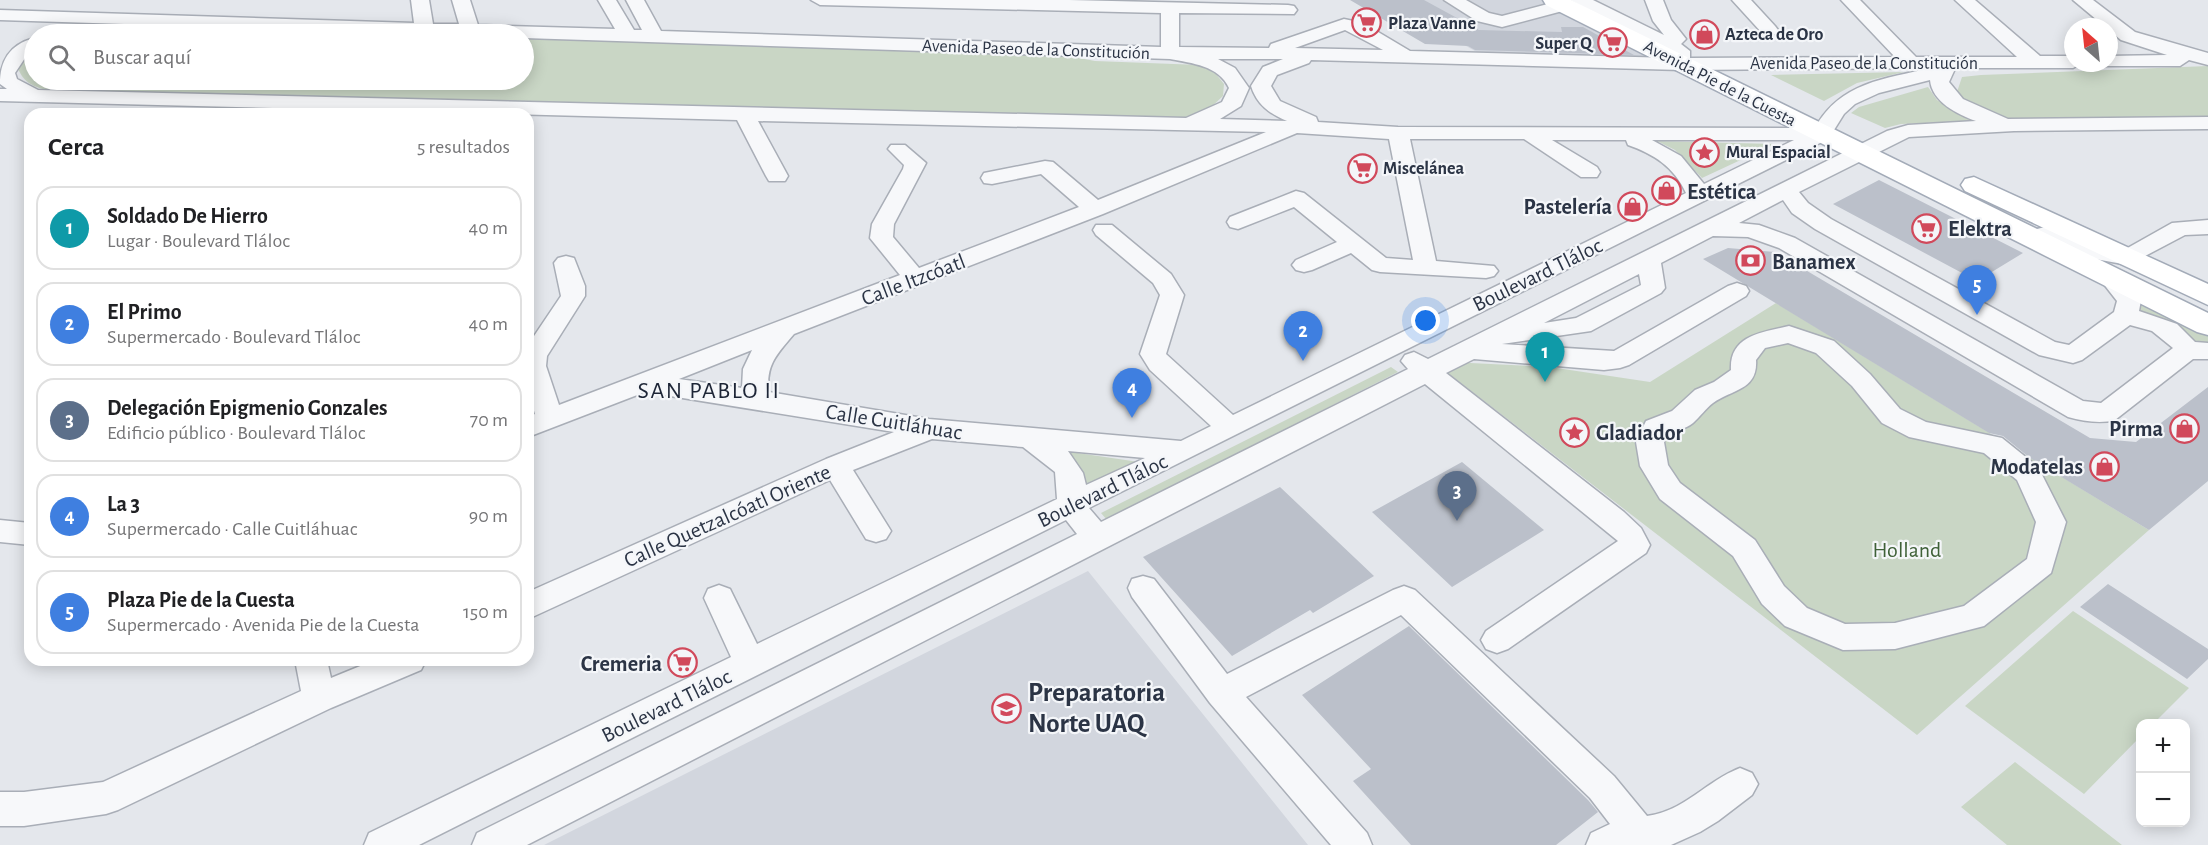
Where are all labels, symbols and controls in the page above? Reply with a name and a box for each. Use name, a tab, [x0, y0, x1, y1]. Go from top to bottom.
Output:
supermarket icon: Plaza Vanne	[1351, 7, 1383, 39]
place label: Plaza Vanne	[1388, 15, 1476, 33]
shop icon: Azteca de Oro	[1688, 18, 1720, 50]
north arrow	[2064, 18, 2118, 72]
search box	[24, 24, 534, 90]
place label: Azteca de Oro	[1725, 26, 1823, 44]
supermarket icon: Super Q	[1597, 27, 1629, 59]
place label: Super Q	[1535, 35, 1594, 53]
street label: Avenida Paseo de la Constitución	[922, 37, 1150, 63]
street label: Avenida Pie de la Cuesta	[1640, 38, 1799, 130]
icon: search	[45, 41, 78, 74]
text: Buscar aquí	[93, 46, 191, 68]
street label: Avenida Paseo de la Constitución	[1750, 55, 1978, 73]
text: Cerca	[48, 134, 105, 160]
place icon: Mural Espacial	[1689, 136, 1721, 168]
text: 5 resultados	[417, 137, 510, 157]
place label: Mural Espacial	[1726, 144, 1831, 162]
supermarket icon: Miscelánea	[1346, 152, 1378, 184]
place label: Miscelánea	[1383, 160, 1465, 178]
shop icon: Estética	[1650, 175, 1682, 207]
place label: Estética	[1687, 181, 1757, 203]
shop icon: Pastelería	[1617, 190, 1649, 222]
place label: Pastelería	[1524, 196, 1612, 218]
text: Soldado De Hierro	[107, 205, 268, 227]
supermarket icon: Elektra	[1911, 212, 1943, 244]
text: 1	[66, 218, 73, 238]
text: 40 m	[469, 218, 508, 238]
place label: Elektra	[1948, 218, 2012, 240]
text: Lugar · Boulevard Tláloc	[107, 231, 290, 251]
street label: Boulevard Tláloc	[1469, 234, 1606, 316]
bank icon: Banamex	[1735, 245, 1767, 277]
street label: Calle Itzcóatl	[858, 250, 968, 310]
place label: Banamex	[1772, 251, 1856, 273]
pin: 5	[1958, 266, 1996, 315]
text: El Primo	[107, 301, 182, 323]
your location	[1411, 306, 1440, 335]
pin: 2	[1284, 312, 1322, 361]
text: 2	[65, 314, 74, 334]
text: 40 m	[469, 314, 508, 334]
text: Supermercado · Boulevard Tláloc	[107, 327, 360, 347]
pin: 1	[1526, 332, 1564, 382]
pin: 4	[1112, 368, 1152, 418]
district label: SAN PABLO II	[638, 379, 780, 403]
text: Delegación Epigmenio Gonzales	[107, 397, 388, 419]
street label: Calle Cuitláhuac	[824, 400, 964, 444]
text: 3	[65, 410, 74, 430]
text: 70 m	[470, 410, 508, 430]
shop icon: Pirma	[2168, 412, 2200, 444]
place icon: Gladiador	[1559, 416, 1591, 448]
place label: Pirma	[2109, 418, 2163, 440]
place label: Gladiador	[1596, 422, 1684, 444]
text: Edificio público · Boulevard Tláloc	[107, 423, 365, 443]
street label: Boulevard Tláloc	[1034, 450, 1171, 532]
shop icon: Modatelas	[2088, 450, 2120, 482]
place label: Modatelas	[1990, 456, 2083, 478]
street label: Calle Quetzalcóatl Oriente	[621, 460, 834, 571]
pin: 3	[1438, 472, 1476, 521]
text: La 3	[107, 493, 140, 515]
text: 4	[64, 506, 75, 526]
text: 90 m	[469, 506, 508, 526]
text: Supermercado · Calle Cuitláhuac	[107, 519, 358, 539]
park label: Holland	[1873, 539, 1941, 561]
text: Plaza Pie de la Cuesta	[107, 589, 295, 611]
text: 5	[65, 602, 74, 622]
text: 150 m	[463, 602, 508, 622]
text: Supermercado · Avenida Pie de la Cuesta	[107, 615, 420, 635]
supermarket icon: Cremeria	[667, 647, 699, 679]
place label: Cremeria	[581, 653, 662, 675]
street label: Boulevard Tláloc	[598, 665, 735, 747]
place label: Preparatoria Norte UAQ	[1028, 679, 1165, 738]
school or university icon: Preparatoria Norte UAQ	[991, 692, 1023, 724]
map controls	[2136, 719, 2190, 827]
button: +	[2136, 719, 2190, 773]
button: −	[2136, 773, 2190, 827]

